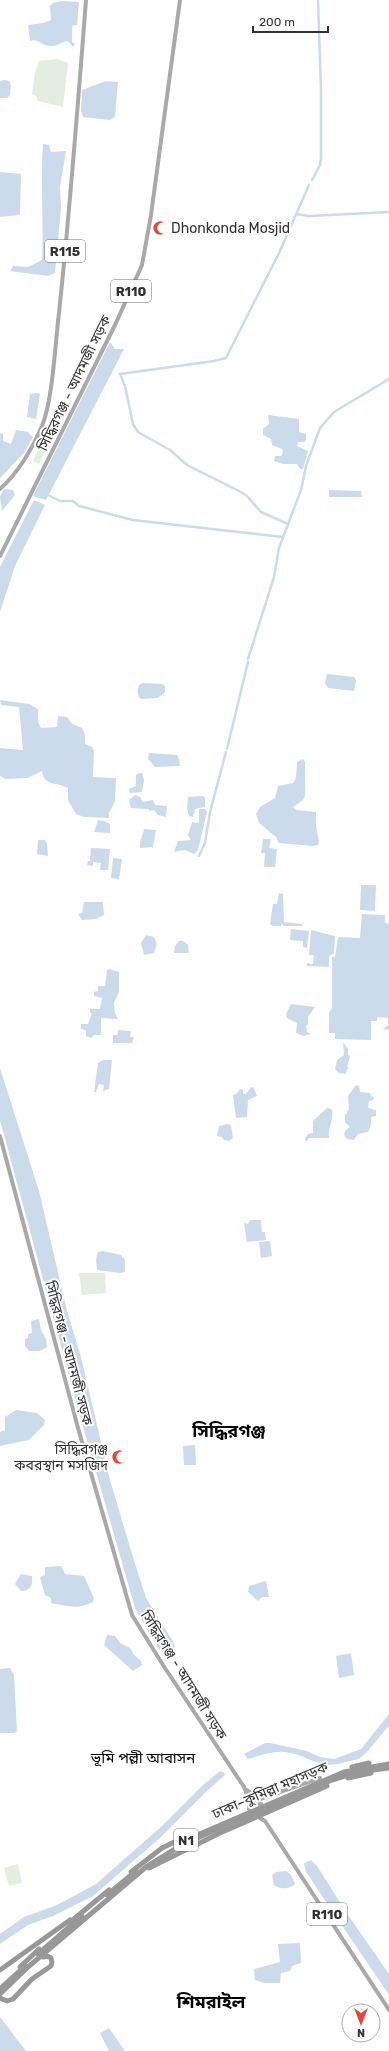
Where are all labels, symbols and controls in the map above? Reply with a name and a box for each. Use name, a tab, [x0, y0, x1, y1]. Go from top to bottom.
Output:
scale bar	[253, 8, 328, 34]
text: 200 m	[259, 15, 295, 29]
mosque icon: Dhonkonda Mosjid	[152, 220, 168, 236]
place label: Dhonkonda Mosjid	[171, 220, 290, 237]
road number: R115	[45, 240, 85, 262]
road number: R110	[111, 280, 151, 302]
street label: সিদ্ধিরগঞ্জ - আদমজী সড়ক	[34, 312, 115, 455]
street label: সিদ্ধিরগঞ্জ - আদমজী সড়ক	[41, 1278, 96, 1428]
district label: সিদ্ধিরগঞ্জ	[191, 1420, 266, 1442]
place label: সিদ্ধিরগঞ্জ কবরস্থান মসজিদ	[13, 1441, 108, 1474]
mosque icon: সিদ্ধিরগঞ্জ কবরস্থান মসজিদ	[111, 1449, 127, 1465]
street label: সিদ্ধিরগঞ্জ - আদমজী সড়ক	[136, 1607, 231, 1743]
district label: ভূমি পল্লী আবাসন	[90, 1749, 196, 1767]
street label: ঢাকা–কুমিল্লা মহাসড়ক	[209, 1758, 331, 1823]
road number: N1	[174, 1829, 198, 1851]
road number: R110	[307, 1903, 347, 1925]
district label: শিমরাইল	[176, 1991, 246, 2013]
north arrow	[341, 2003, 381, 2043]
text: N	[357, 2026, 365, 2039]

